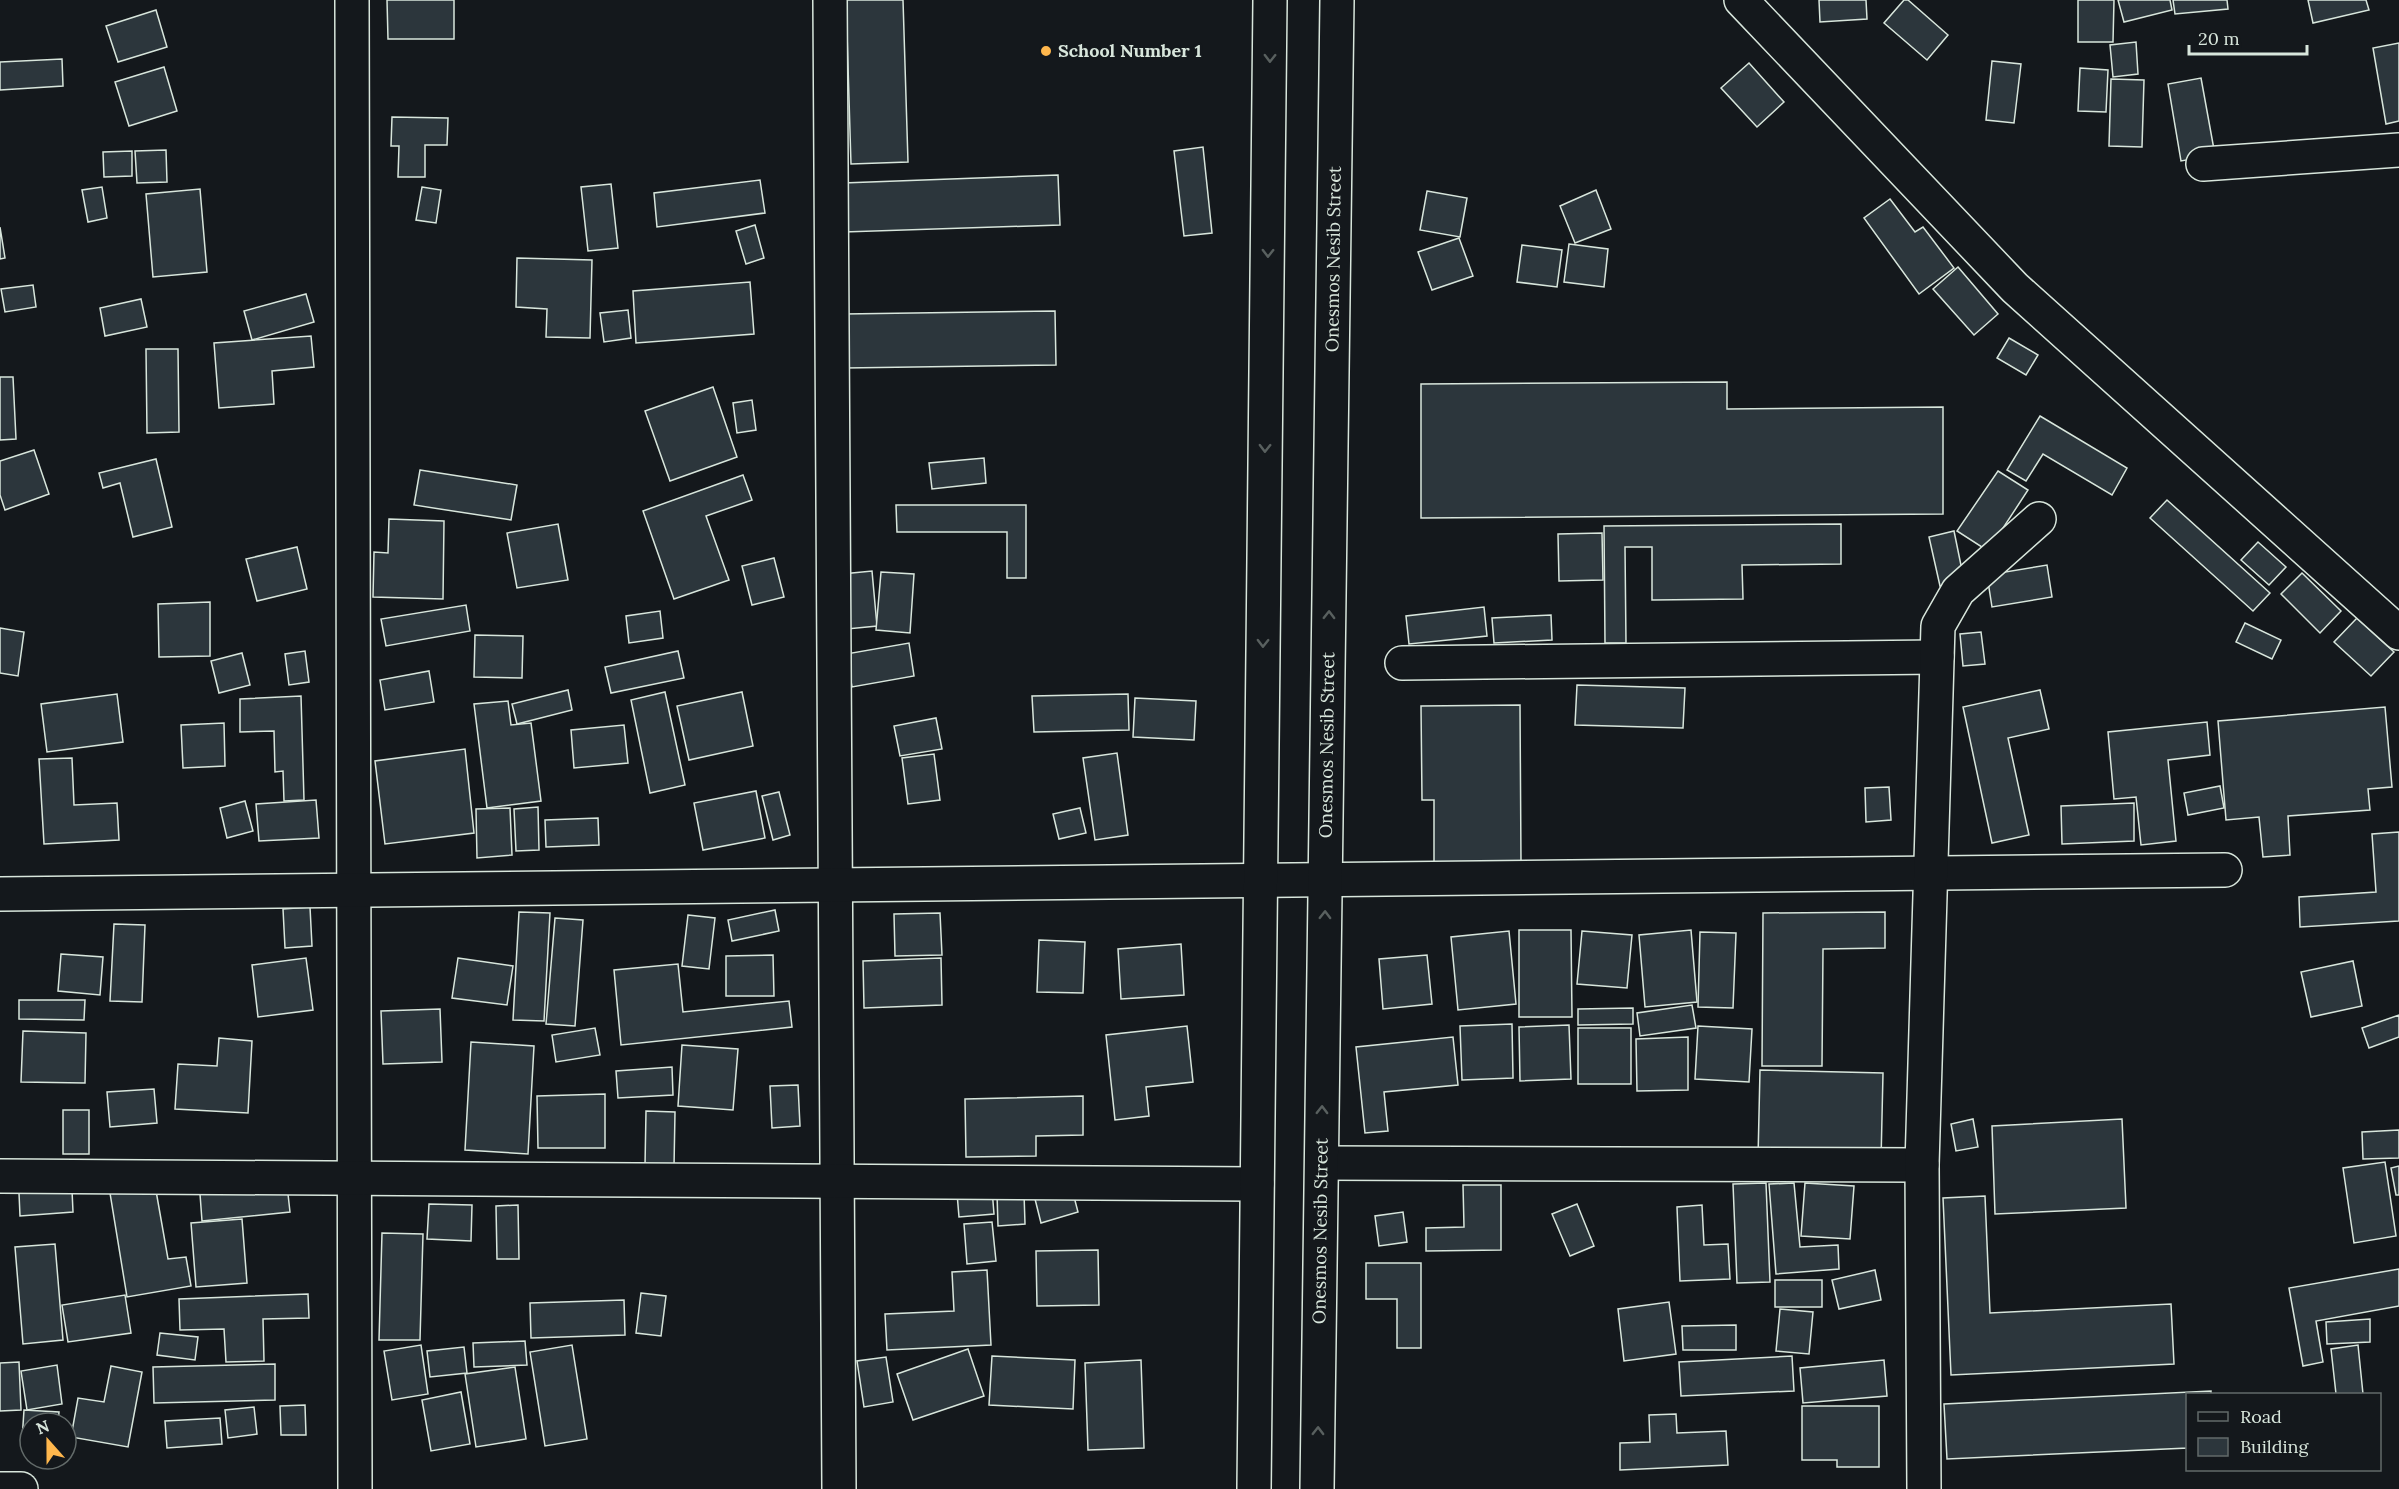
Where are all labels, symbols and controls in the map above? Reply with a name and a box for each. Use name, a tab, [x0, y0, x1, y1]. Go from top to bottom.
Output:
scale bar	[2189, 18, 2308, 56]
text: 20 m	[2198, 27, 2240, 50]
place label: School Number 1	[1058, 39, 1202, 62]
marker: School Number 1	[1039, 44, 1053, 58]
one-way arrow	[1264, 54, 1276, 63]
street label: Onesmos Nesib Street	[1320, 166, 1346, 352]
one-way arrow	[1261, 249, 1274, 258]
one-way arrow	[1259, 444, 1272, 453]
one-way arrow	[1323, 610, 1335, 619]
one-way arrow	[1257, 639, 1270, 648]
street label: Onesmos Nesib Street	[1314, 652, 1339, 838]
one-way arrow	[1319, 910, 1331, 919]
one-way arrow	[1316, 1105, 1328, 1114]
street label: Onesmos Nesib Street	[1307, 1138, 1333, 1324]
legend	[2186, 1393, 2381, 1471]
text: Road	[2240, 1405, 2282, 1428]
north arrow	[18, 1411, 78, 1471]
text: N	[33, 1415, 52, 1439]
one-way arrow	[1312, 1426, 1324, 1435]
text: Building	[2240, 1435, 2310, 1458]

